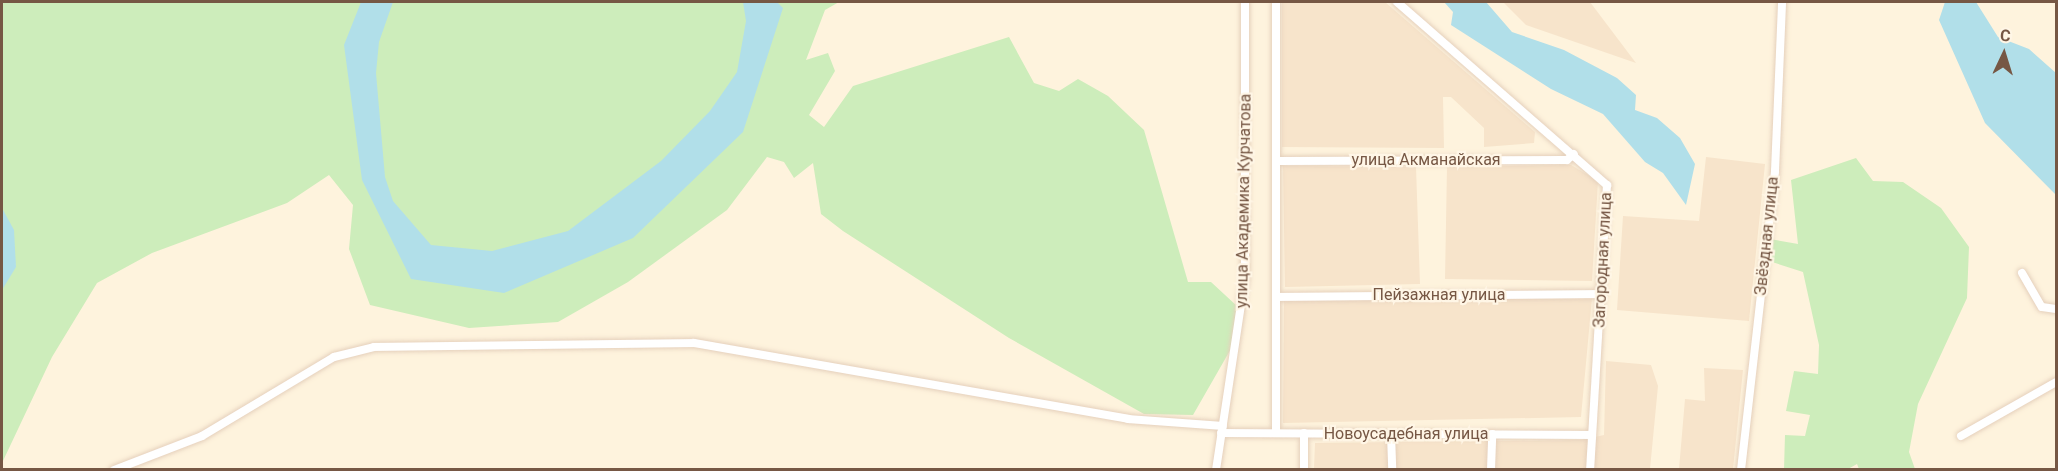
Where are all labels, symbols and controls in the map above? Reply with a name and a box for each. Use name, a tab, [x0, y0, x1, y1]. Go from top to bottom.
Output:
north arrow	[1974, 24, 2034, 84]
text: С	[1999, 26, 2011, 45]
street label: улица Академика Курчатова	[1233, 94, 1255, 308]
street label: улица Акманайская	[1351, 150, 1501, 170]
street label: Звёздная улица	[1751, 176, 1783, 296]
street label: Загородная улица	[1590, 192, 1616, 328]
street label: Пейзажная улица	[1373, 285, 1505, 305]
street label: Новоусадебная улица	[1324, 424, 1488, 444]

